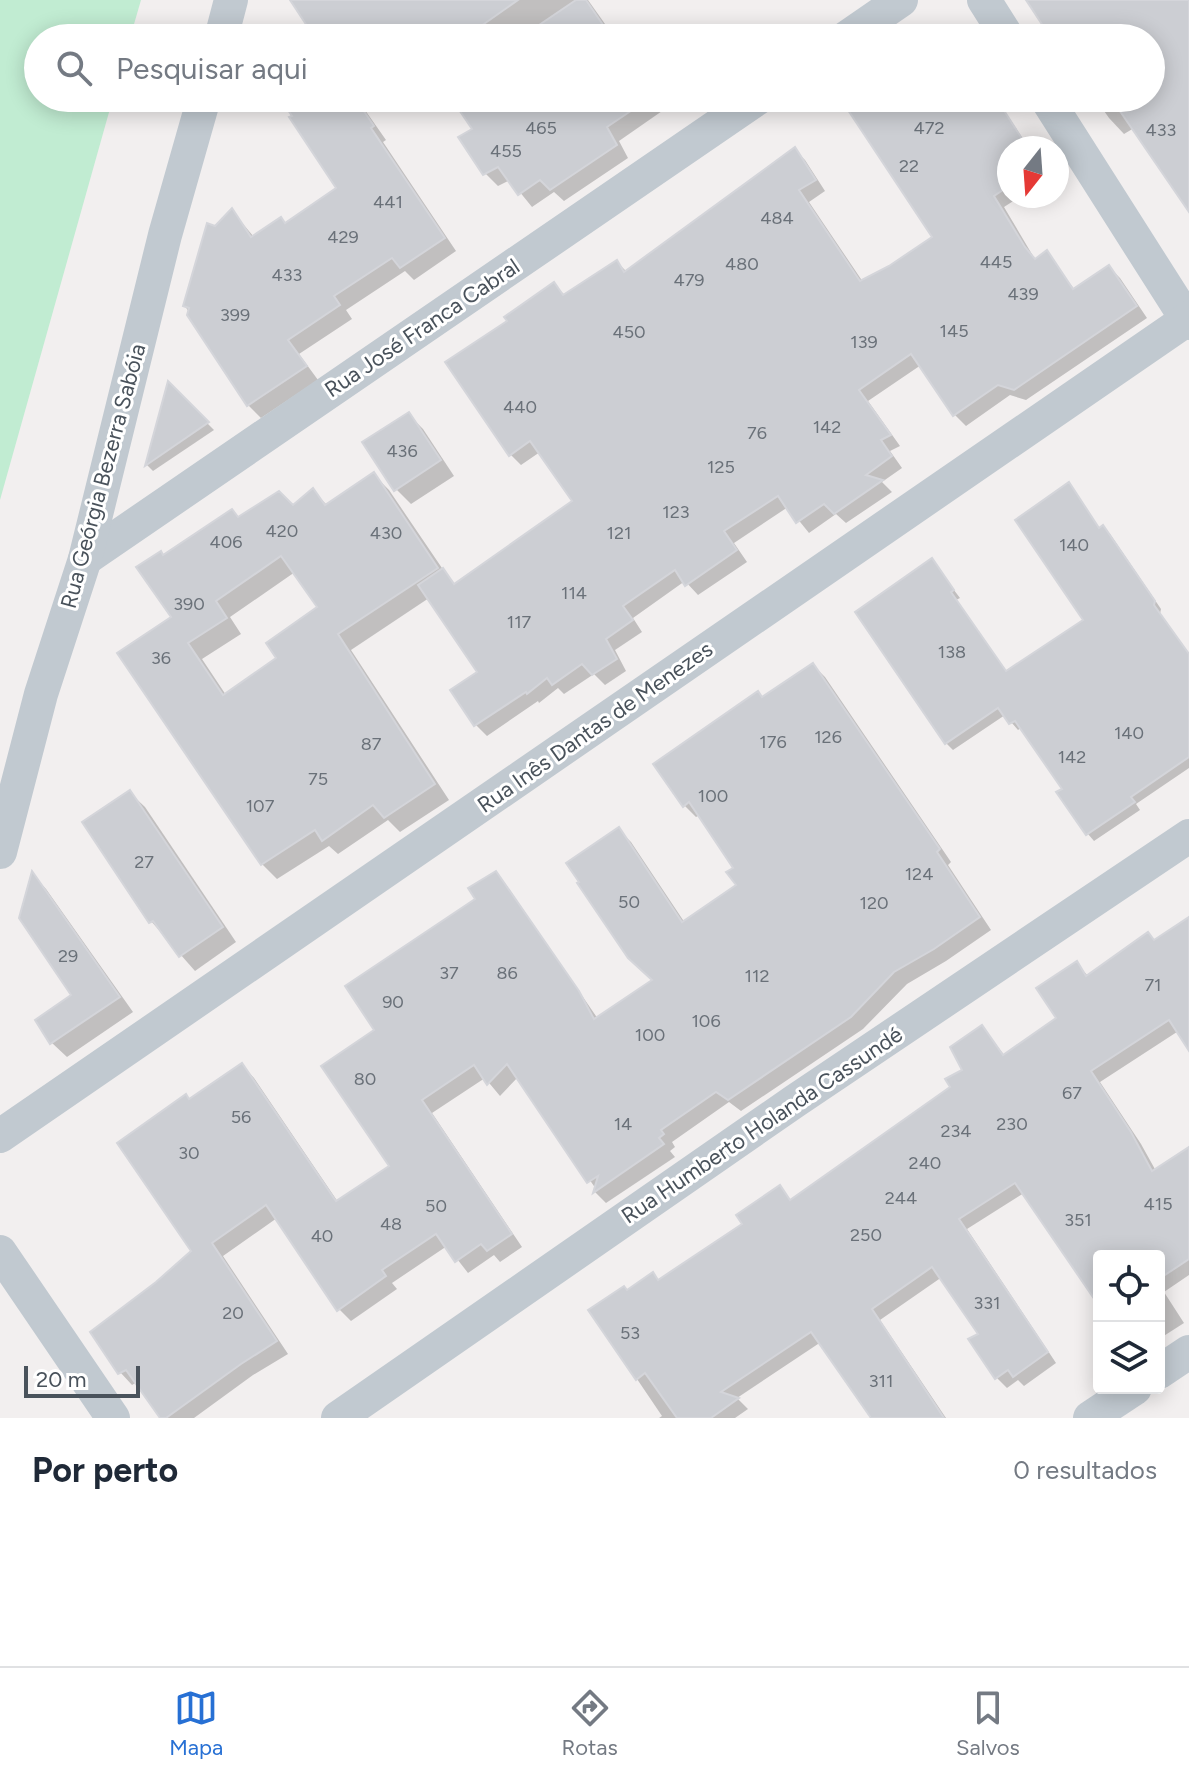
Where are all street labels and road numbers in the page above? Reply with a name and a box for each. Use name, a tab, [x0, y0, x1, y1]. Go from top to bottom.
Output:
street label: Rua José Franca Cabral	[319, 253, 525, 403]
street label: Rua Geórgia Bezerra Sabóia	[55, 341, 151, 611]
street label: Rua Inês Dantas de Menezes	[472, 635, 718, 819]
street label: Rua Humberto Holanda Cassundé	[616, 1021, 908, 1229]

